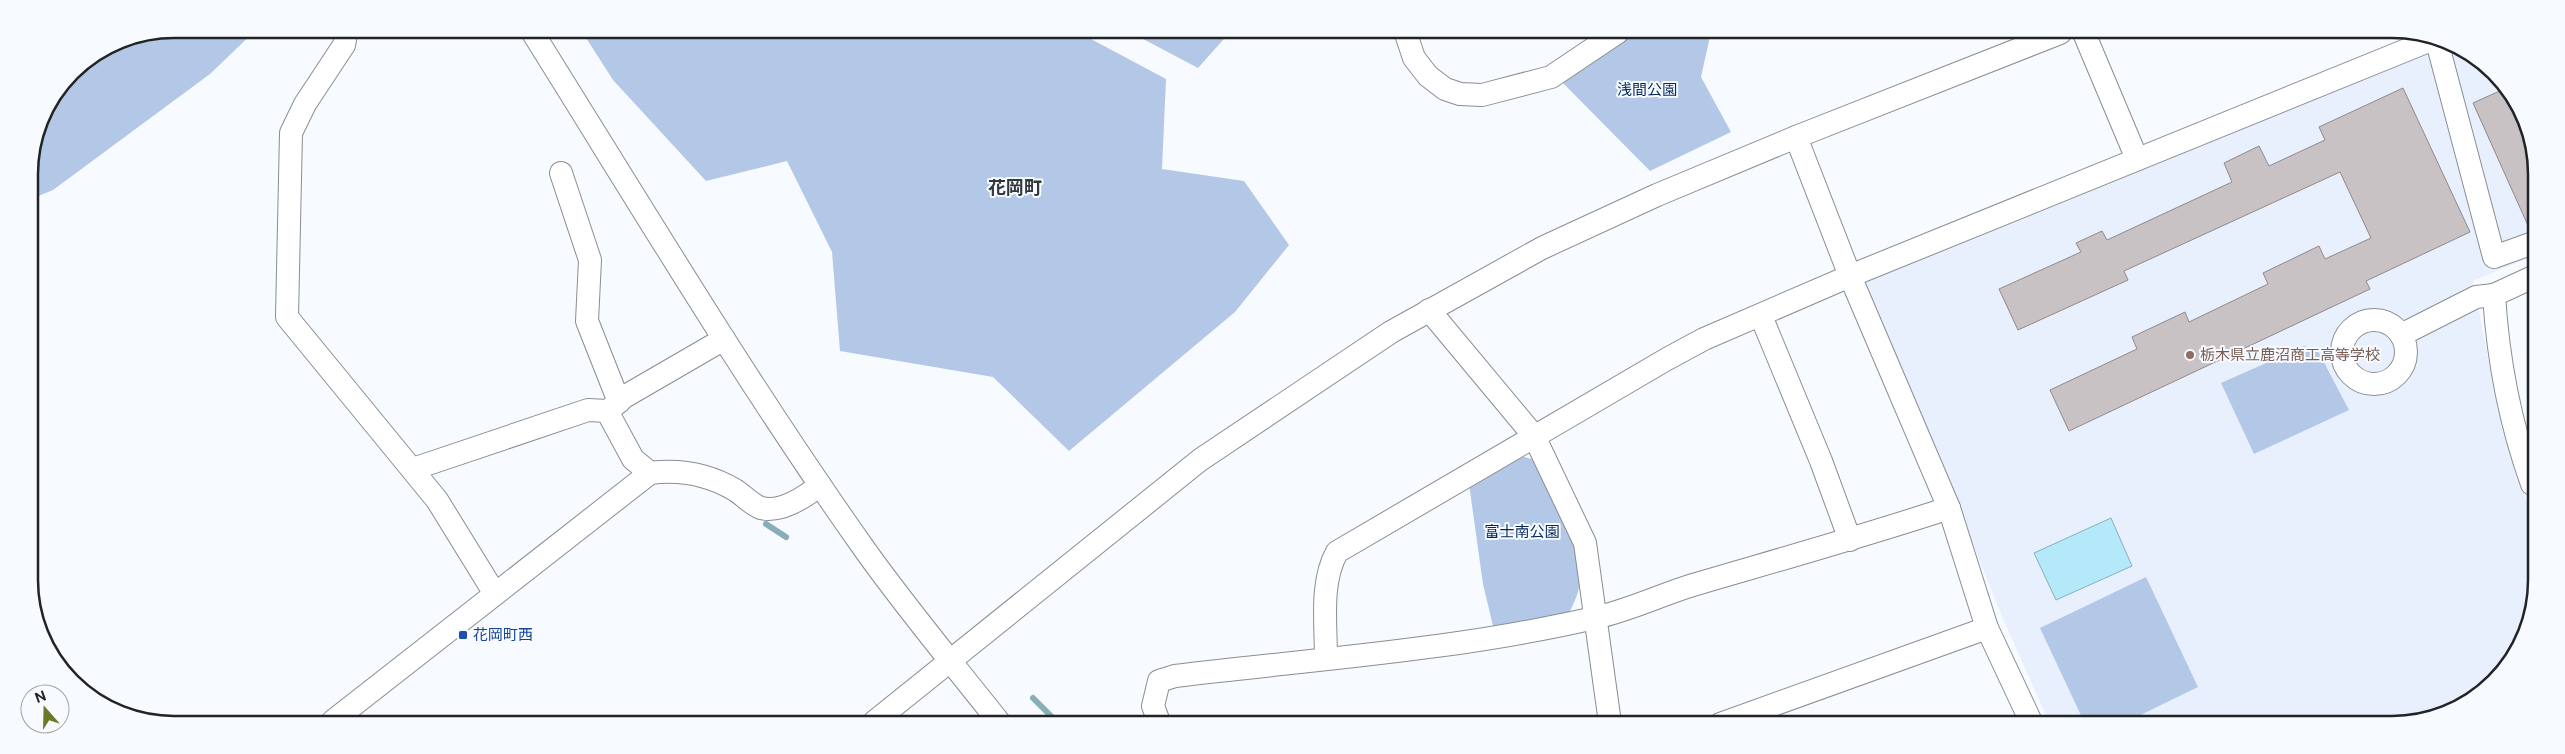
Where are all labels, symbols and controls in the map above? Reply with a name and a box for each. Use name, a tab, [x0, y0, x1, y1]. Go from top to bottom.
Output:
park label: 浅間公園	[1617, 81, 1677, 98]
district label: 花岡町	[988, 177, 1042, 198]
place label: 栃木県立鹿沼商工高等学校	[2200, 346, 2380, 363]
marker: 栃木県立鹿沼商工高等学校	[2184, 349, 2196, 361]
park label: 富士南公園	[1484, 523, 1560, 540]
place label: 花岡町西	[473, 626, 533, 643]
marker: 花岡町西	[457, 629, 469, 641]
north arrow	[20, 684, 70, 734]
text: N	[33, 687, 48, 706]

